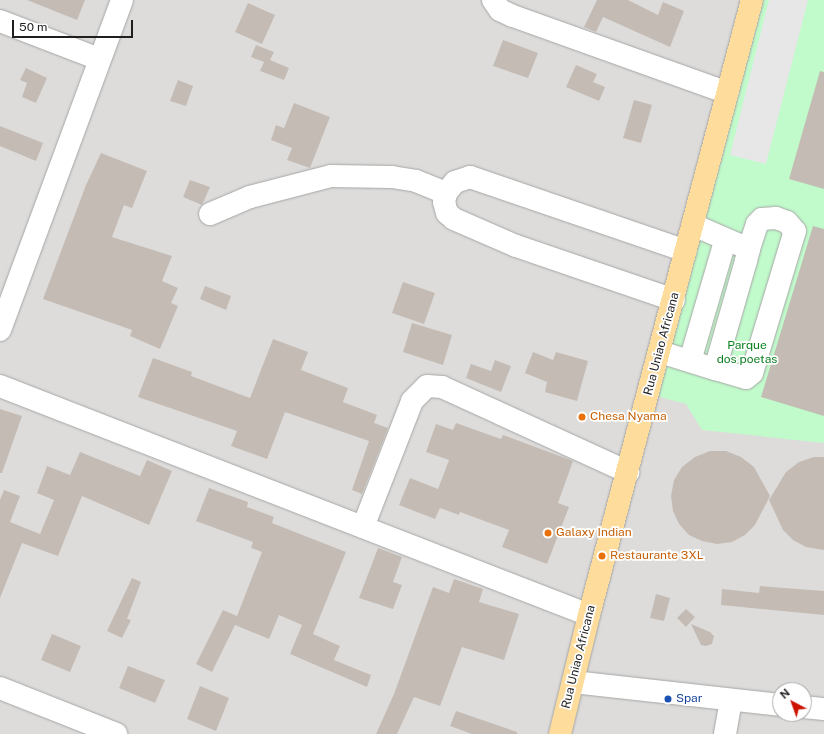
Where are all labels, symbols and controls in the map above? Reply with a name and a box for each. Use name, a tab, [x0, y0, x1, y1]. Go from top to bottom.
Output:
scale bar	[14, 12, 135, 38]
text: 50 m	[19, 20, 47, 34]
street label: Rua Uniao Africana	[641, 291, 683, 397]
park label: Parque dos poetas	[717, 339, 777, 367]
place label: Chesa Nyama	[590, 410, 667, 424]
marker: Chesa Nyama	[577, 412, 587, 422]
place label: Galaxy Indian	[556, 526, 632, 540]
marker: Galaxy Indian	[543, 528, 553, 538]
place label: Restaurante 3XL	[610, 549, 704, 563]
marker: Restaurante 3XL	[597, 551, 607, 561]
street label: Rua Uniao Africana	[559, 604, 599, 710]
north arrow	[772, 682, 812, 722]
text: N	[778, 686, 792, 701]
place label: Spar	[676, 692, 702, 706]
marker: Spar	[663, 694, 673, 704]

